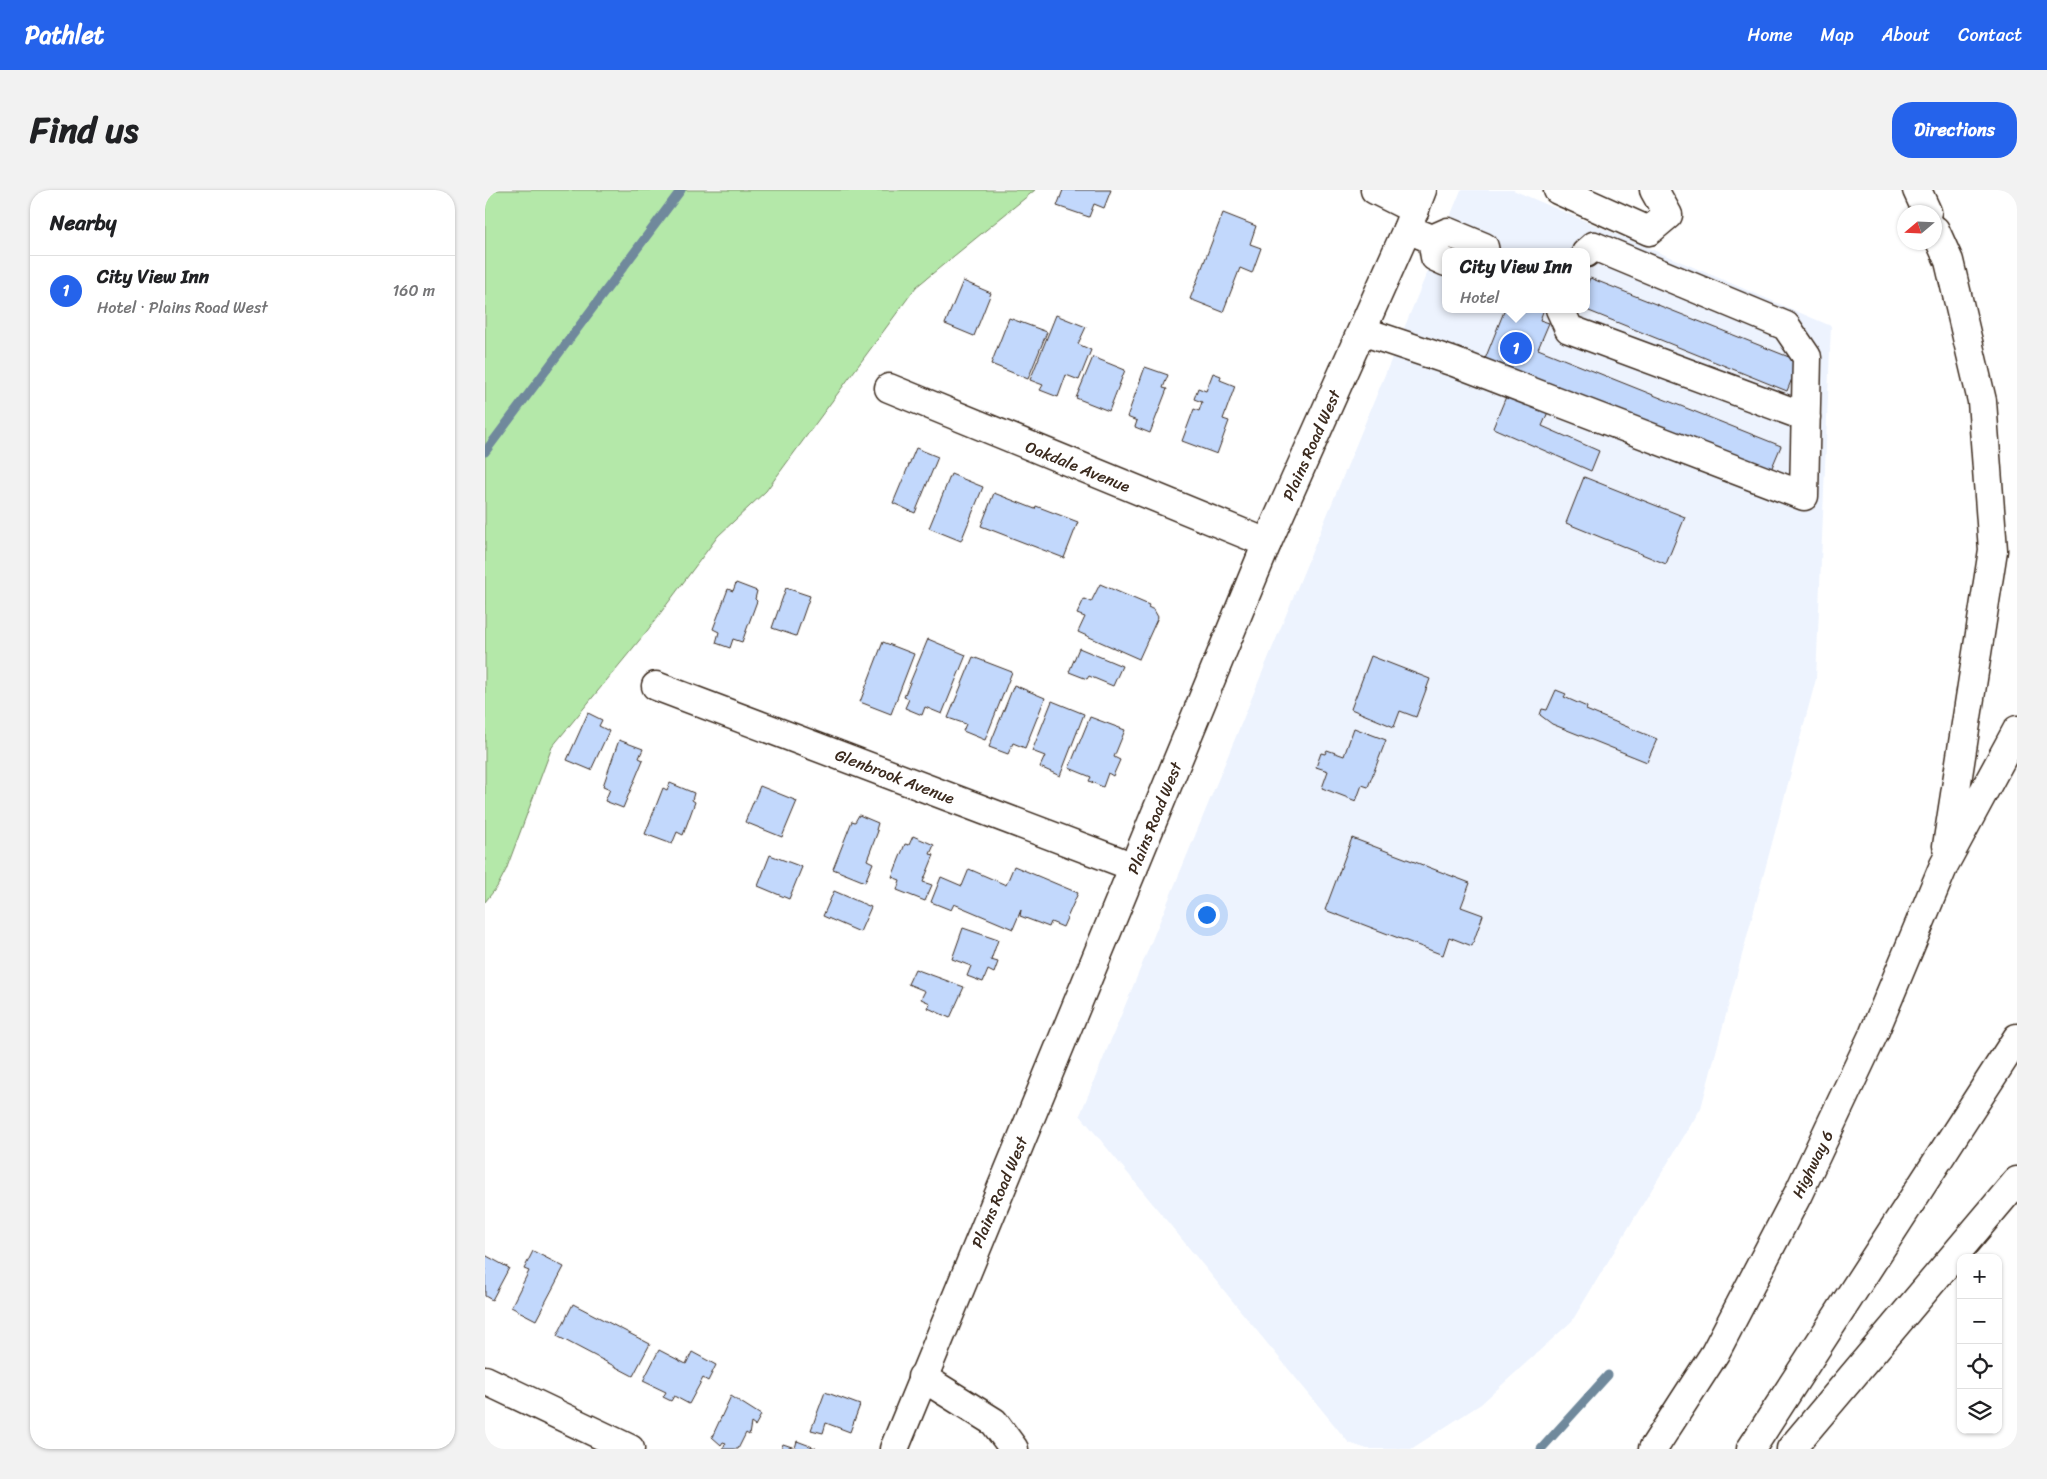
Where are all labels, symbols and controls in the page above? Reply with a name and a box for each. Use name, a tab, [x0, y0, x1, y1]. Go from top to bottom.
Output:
text: Pathlet	[25, 14, 104, 56]
text: Home	[1748, 19, 1793, 51]
text: Map	[1821, 19, 1854, 51]
text: About	[1882, 19, 1930, 51]
text: Contact	[1958, 19, 2022, 51]
text: Find us	[30, 99, 138, 161]
button: Directions	[1892, 102, 2017, 158]
text: Nearby	[50, 204, 116, 242]
north arrow	[1897, 205, 1942, 250]
popup	[1442, 248, 1590, 313]
text: City View Inn	[1460, 250, 1572, 283]
text: City View Inn	[97, 260, 209, 293]
text: 1	[63, 276, 69, 305]
text: 160 m	[392, 276, 435, 305]
text: Hotel	[1460, 283, 1499, 312]
text: Hotel · Plains Road West	[97, 293, 268, 322]
pin: 1	[1500, 329, 1532, 367]
street label: Plains Road West	[1274, 384, 1349, 505]
street label: Oakdale Avenue	[1021, 432, 1135, 501]
street label: Glenbrook Avenue	[831, 740, 959, 813]
street label: Plains Road West	[1119, 757, 1190, 879]
your location	[1194, 902, 1220, 928]
street label: Highway 6	[1783, 1125, 1841, 1203]
street label: Plains Road West	[963, 1131, 1036, 1253]
map controls	[1957, 1254, 2002, 1434]
button: +	[1957, 1254, 2002, 1299]
button: −	[1957, 1299, 2002, 1344]
button: locate	[1957, 1344, 2002, 1389]
button: layers	[1957, 1389, 2002, 1434]

